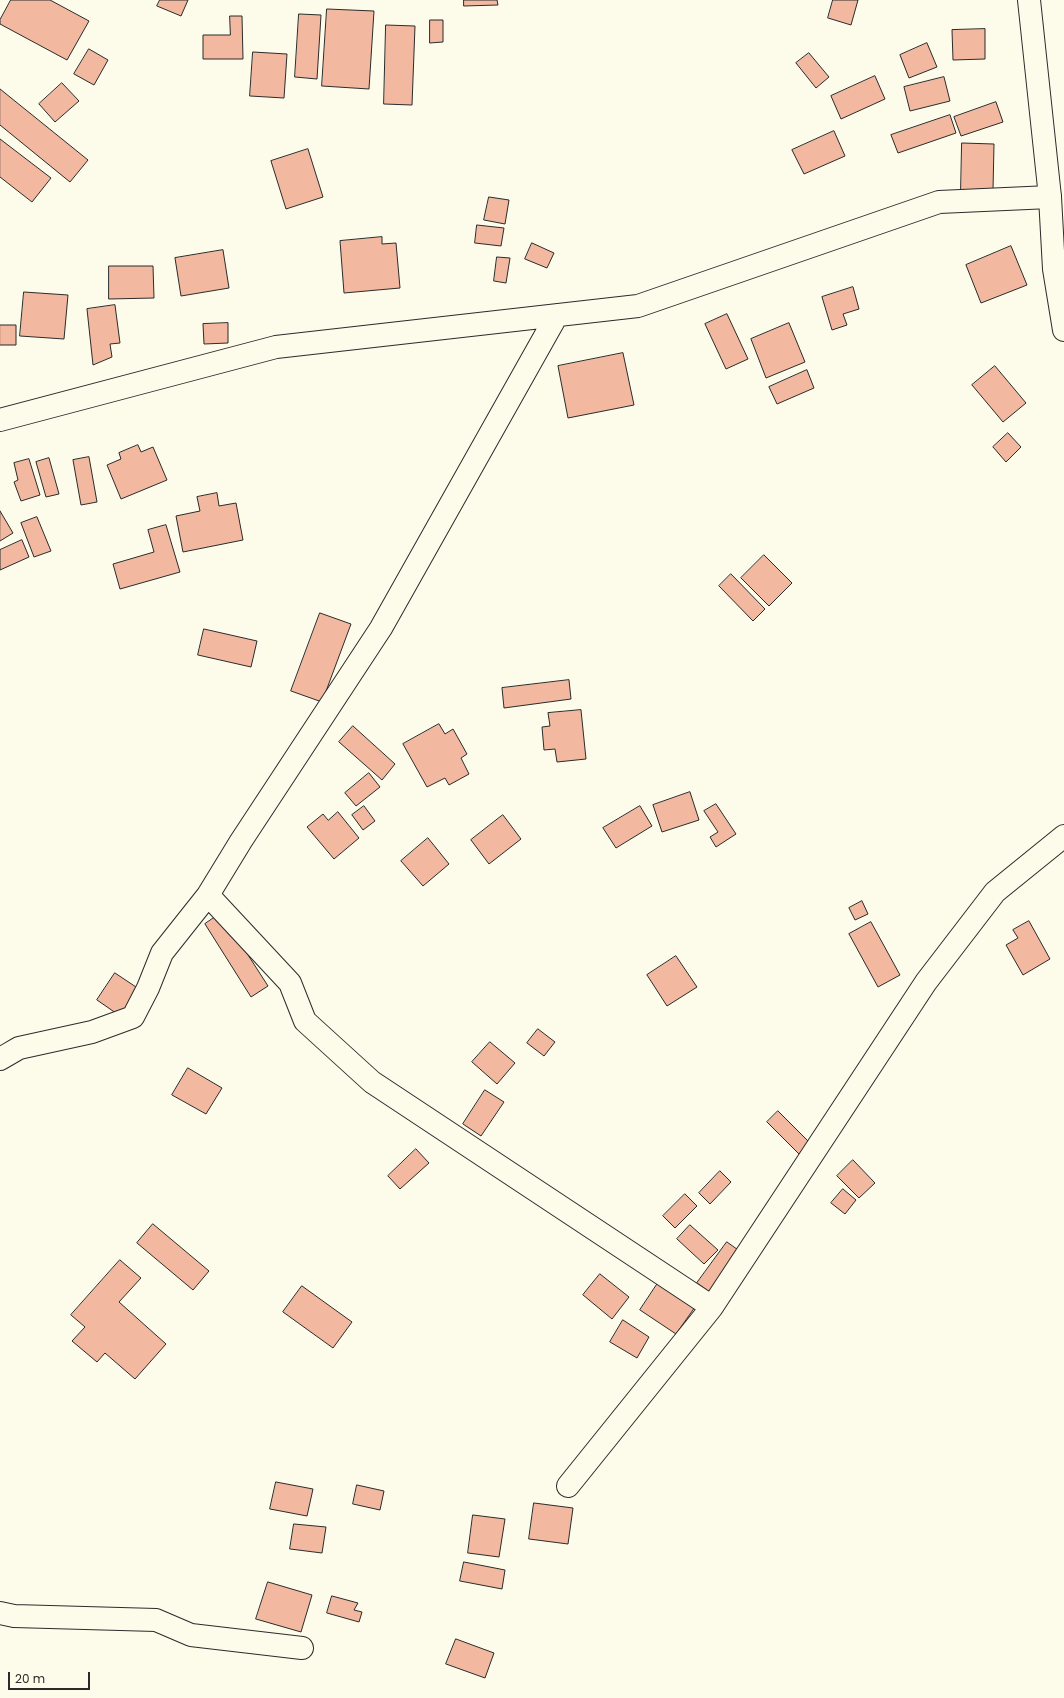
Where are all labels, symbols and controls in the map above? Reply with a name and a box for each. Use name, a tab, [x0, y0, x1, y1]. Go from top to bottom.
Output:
scale bar	[10, 1664, 92, 1690]
text: 20 m	[15, 1670, 45, 1687]

